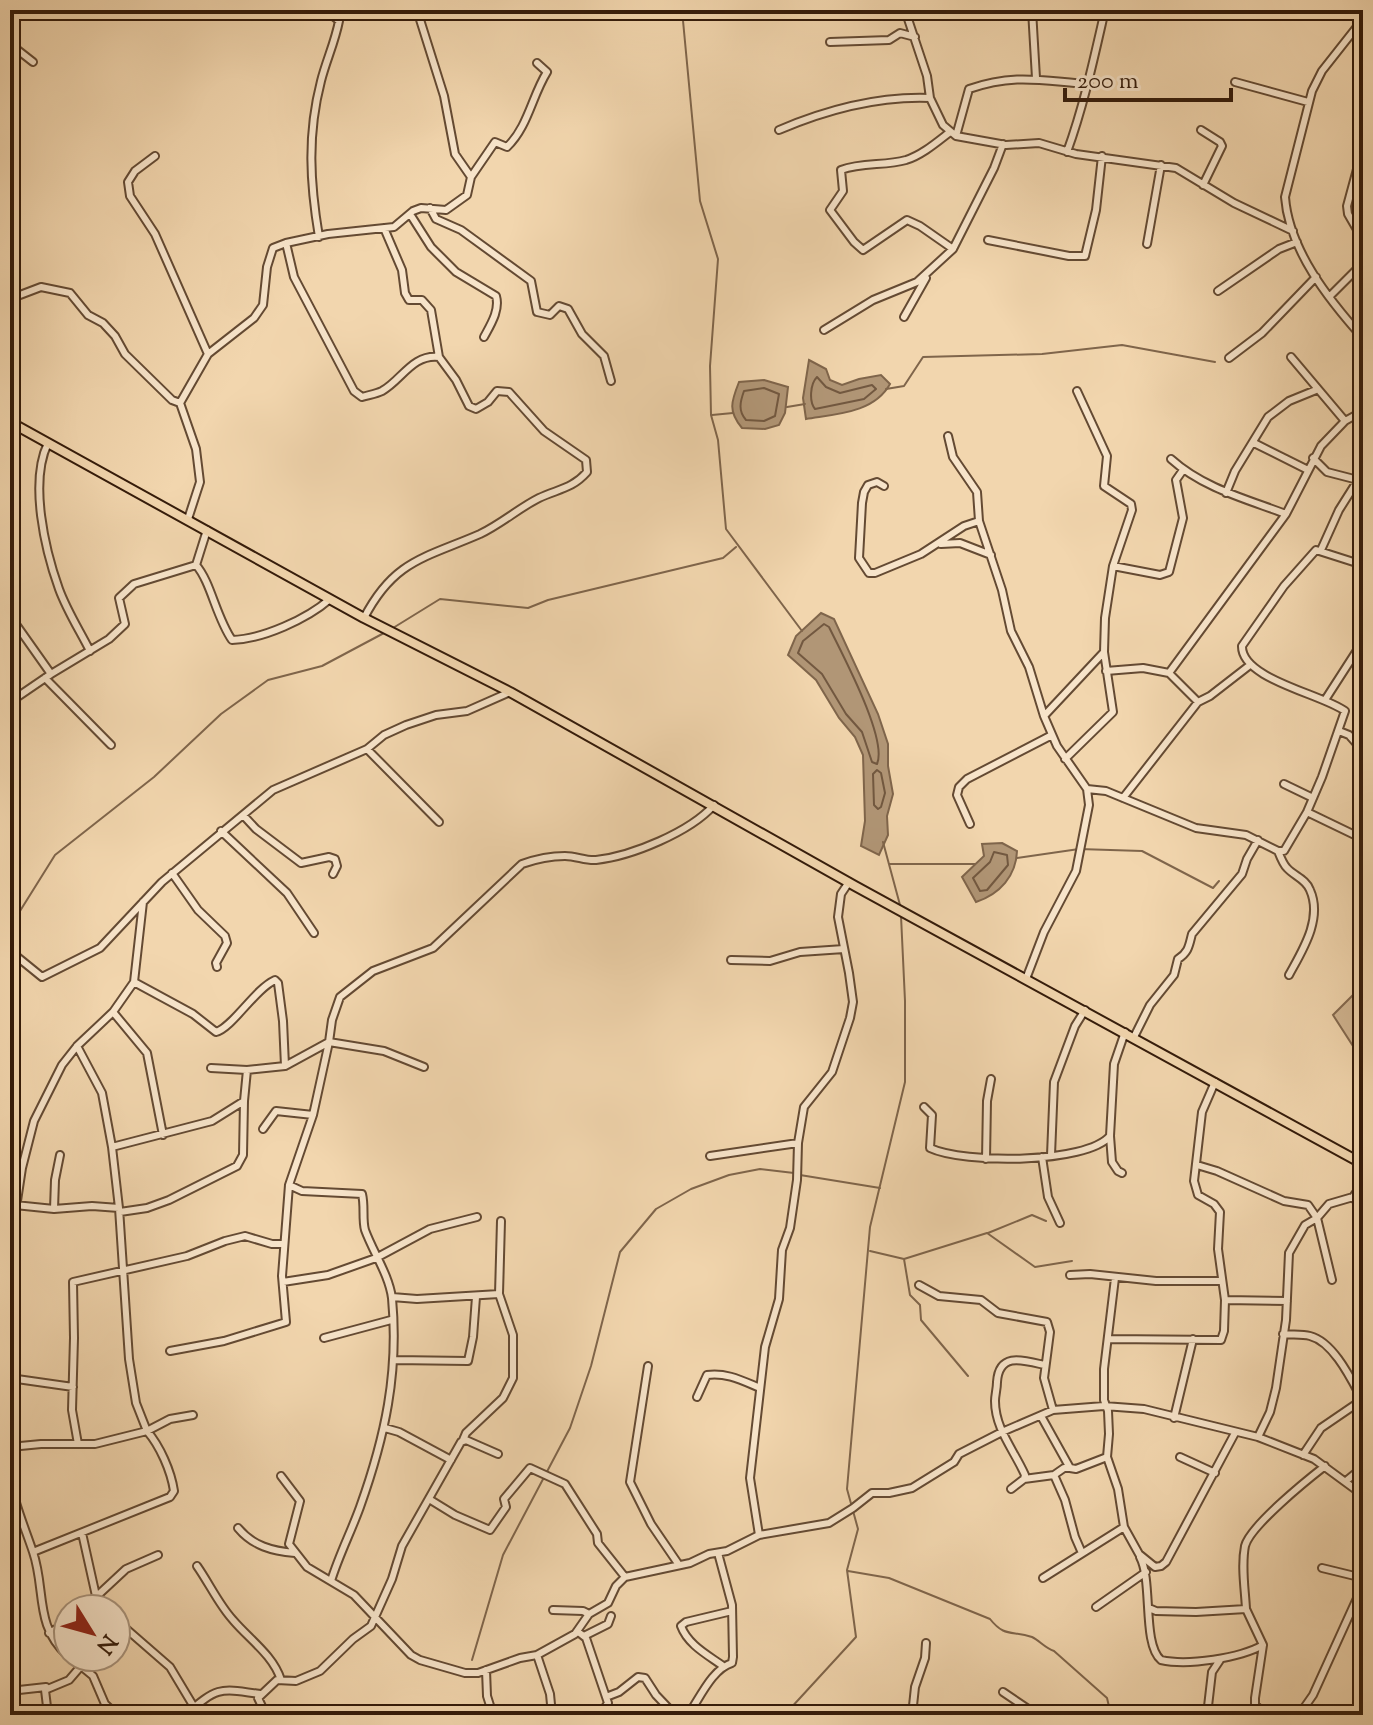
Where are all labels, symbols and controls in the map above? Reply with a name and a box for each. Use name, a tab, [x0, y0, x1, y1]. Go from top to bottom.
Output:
scale bar	[1065, 52, 1231, 102]
text: 200 m	[1077, 65, 1139, 99]
north arrow	[52, 1593, 132, 1673]
text: N	[87, 1627, 124, 1660]

